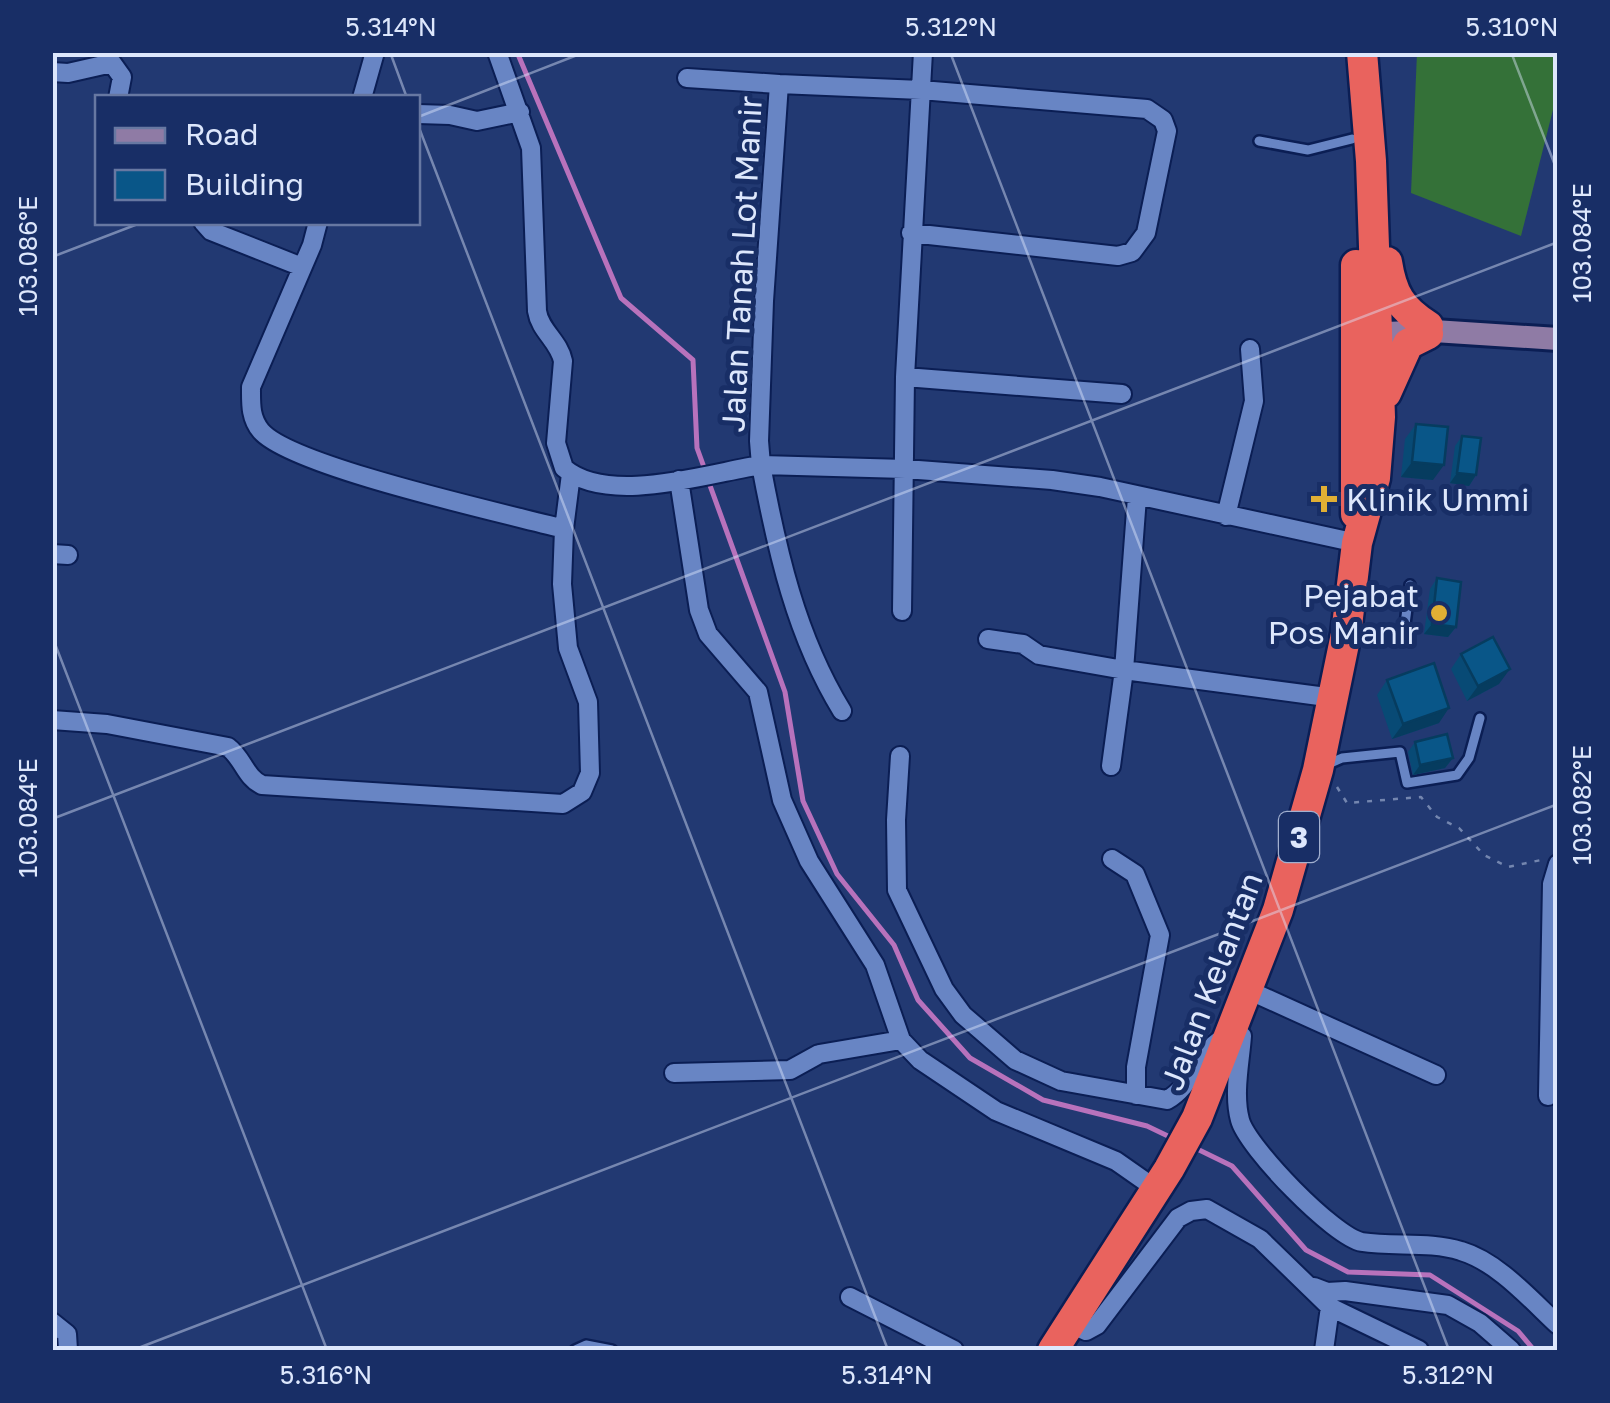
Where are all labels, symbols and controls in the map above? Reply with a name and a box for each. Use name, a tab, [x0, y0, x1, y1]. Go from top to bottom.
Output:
text: 5.314°N	[345, 11, 437, 42]
text: 5.312°N	[905, 11, 997, 42]
text: 5.310°N	[1465, 11, 1559, 42]
legend	[95, 95, 420, 225]
street label: Jalan Tanah Lot Manir	[713, 95, 769, 433]
text: Road	[185, 116, 259, 152]
text: Building	[185, 166, 304, 202]
text: 103.084°E	[1566, 183, 1597, 303]
text: 103.086°E	[12, 196, 43, 316]
place label: Klinik Ummi	[1346, 480, 1530, 518]
marker: Klinik Ummi	[1311, 486, 1337, 512]
place label: Pejabat Pos Manir	[1268, 576, 1419, 651]
marker: Pejabat Pos Manir	[1428, 602, 1450, 624]
text: 103.082°E	[1566, 745, 1597, 865]
text: 103.084°E	[12, 758, 43, 878]
road number: 3	[1279, 812, 1319, 862]
street label: Jalan Kelantan	[1152, 867, 1270, 1095]
text: 5.316°N	[280, 1359, 372, 1390]
text: 5.314°N	[841, 1359, 933, 1390]
text: 5.312°N	[1402, 1359, 1494, 1390]

